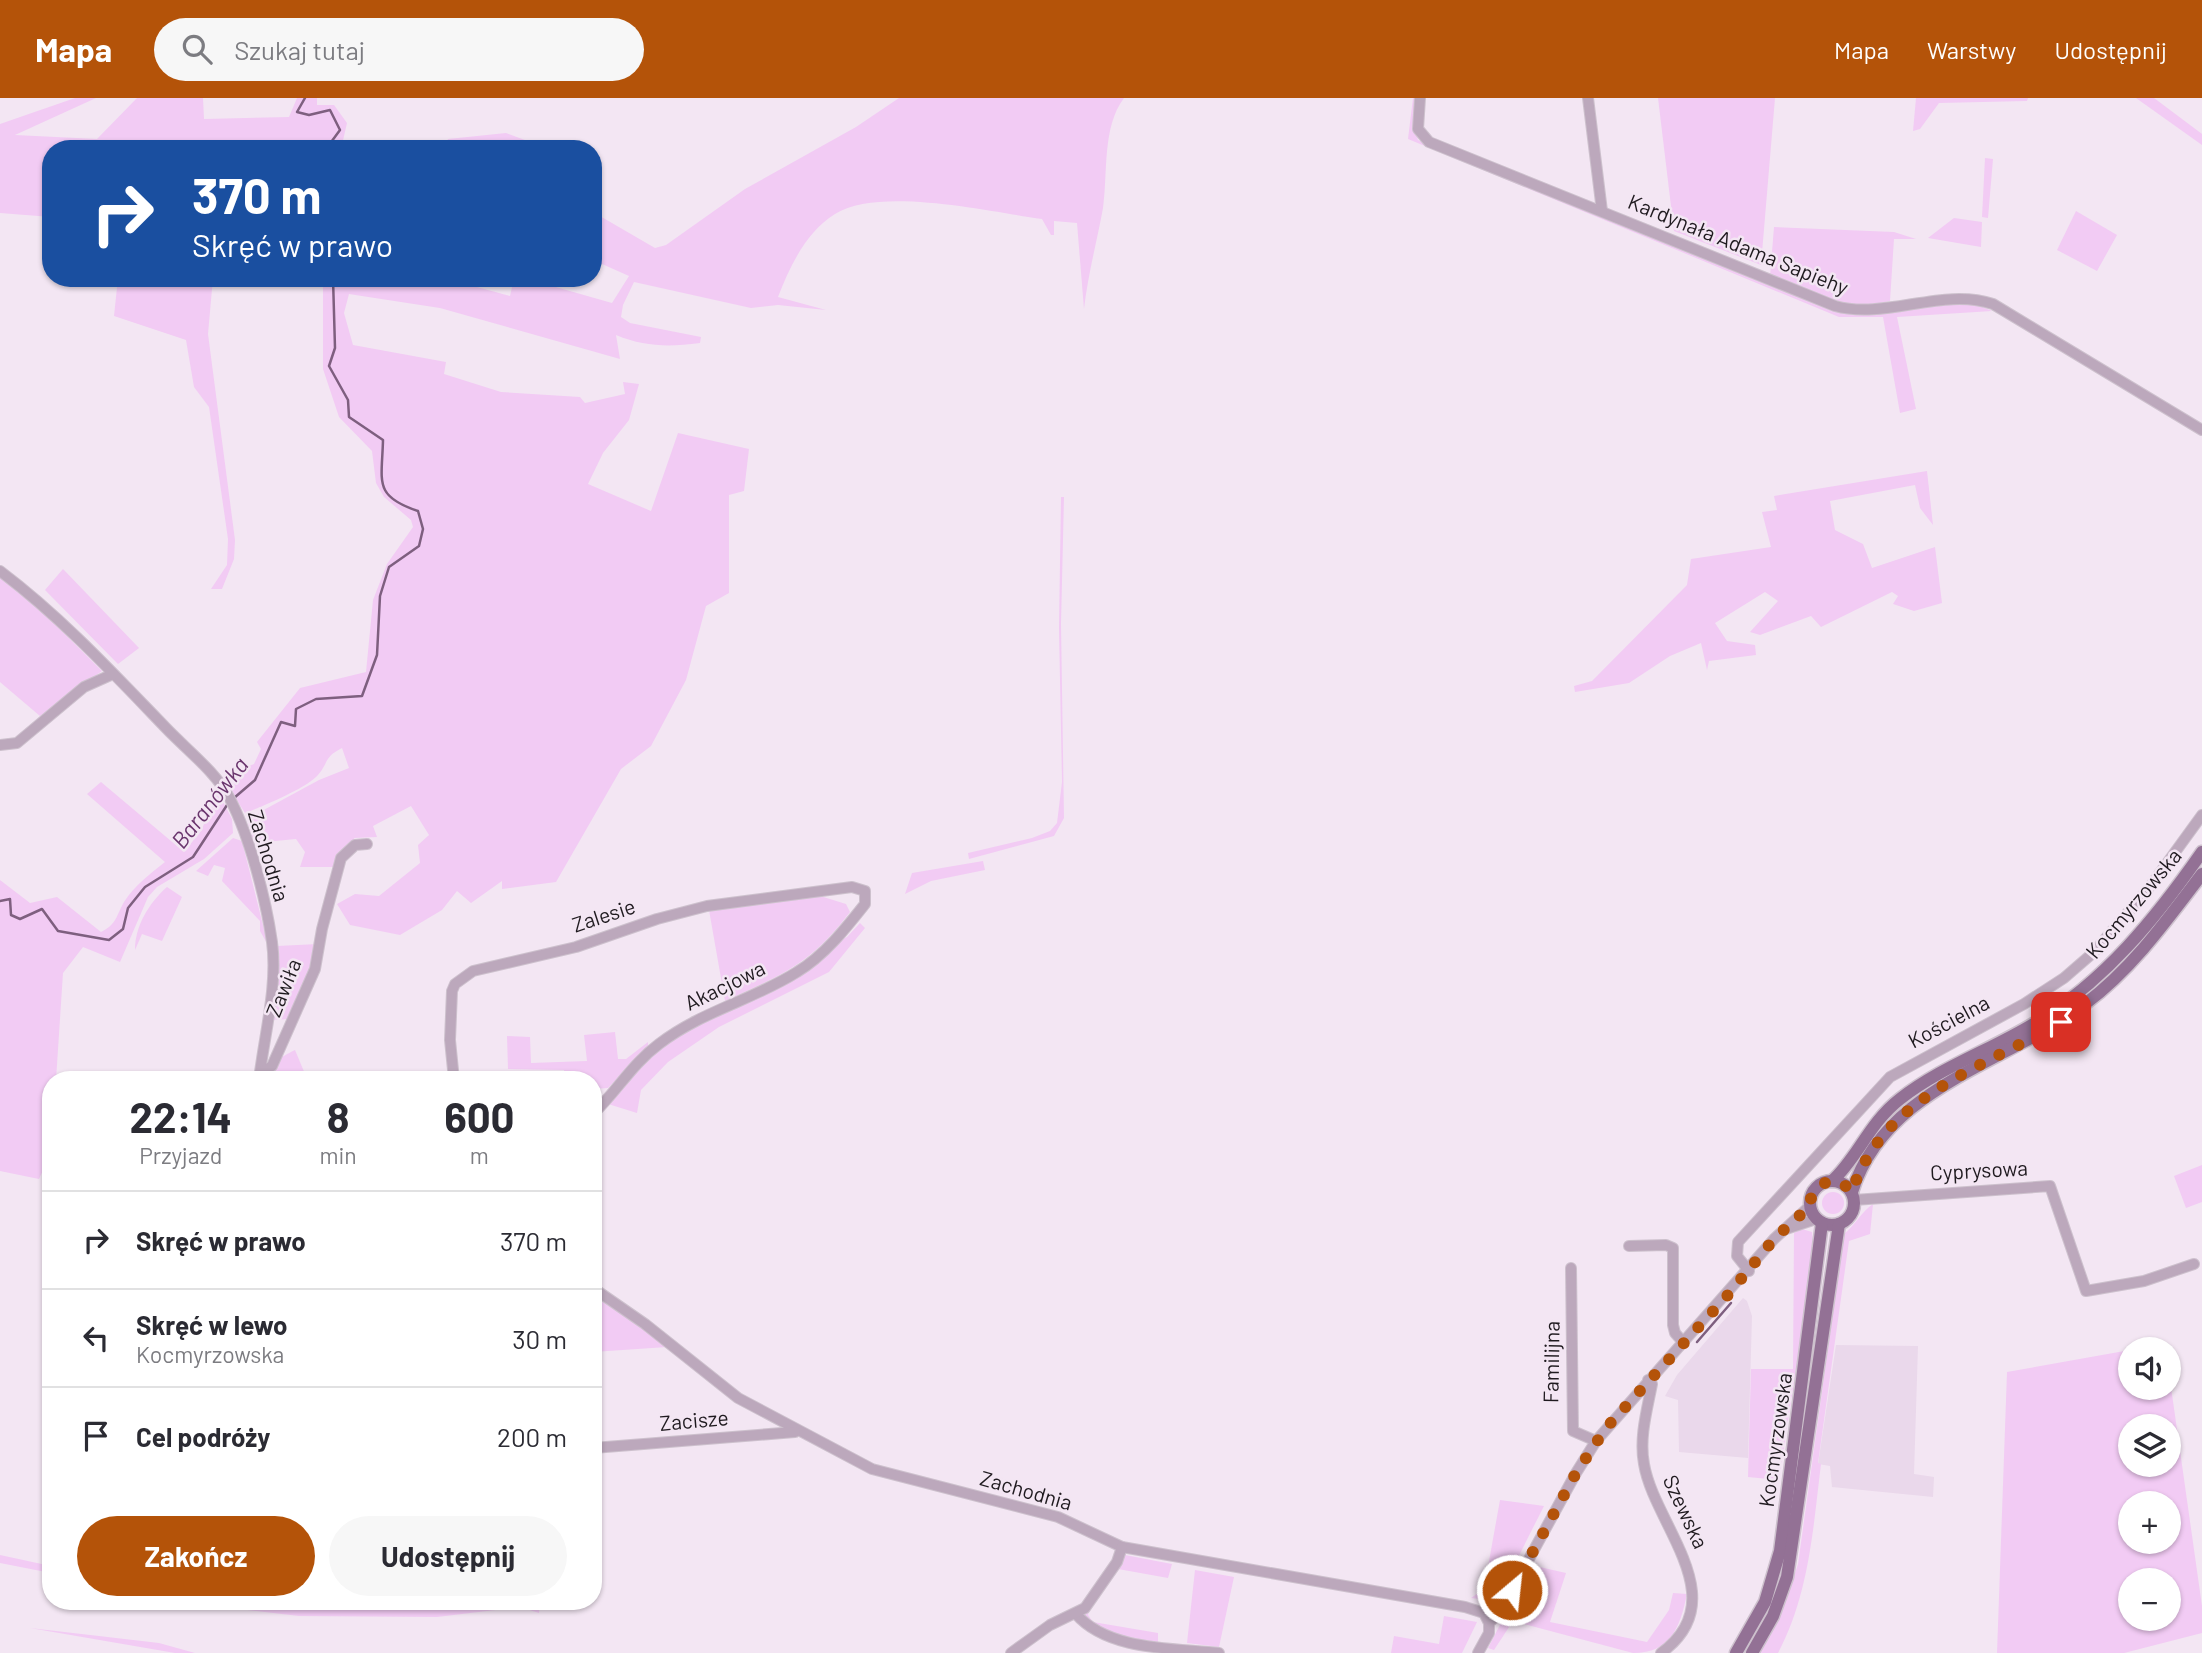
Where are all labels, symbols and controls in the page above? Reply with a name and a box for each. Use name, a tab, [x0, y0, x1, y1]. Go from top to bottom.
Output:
search box	[154, 18, 644, 81]
text: Mapa	[35, 29, 112, 69]
icon: search	[178, 30, 216, 68]
text: Szukaj tutaj	[234, 34, 365, 65]
text: Mapa	[1834, 35, 1889, 64]
text: Warstwy	[1927, 35, 2016, 64]
text: Udostępnij	[2054, 35, 2167, 64]
text: 370 m	[192, 165, 321, 224]
icon: right	[77, 168, 168, 259]
street label: Kardynała Adama Sapiehy	[1625, 188, 1853, 299]
text: Skręć w prawo	[192, 225, 393, 263]
water label: Baranówka	[165, 751, 254, 854]
street label: Zachodnia	[244, 807, 295, 904]
street label: Kocmyrzowska	[2080, 843, 2186, 963]
street label: Zalesie	[569, 893, 638, 936]
street label: Akacjowa	[680, 954, 769, 1015]
street label: Zawiła	[260, 955, 306, 1020]
street label: Kościelna	[1903, 989, 1993, 1052]
pin	[2031, 992, 2091, 1052]
icon: arrive	[2042, 1003, 2080, 1041]
text: 22:14	[129, 1091, 232, 1141]
text: 8	[327, 1091, 349, 1141]
text: 600	[444, 1091, 515, 1141]
text: Przyjazd	[139, 1141, 222, 1169]
text: min	[319, 1141, 357, 1169]
text: m	[470, 1141, 489, 1169]
street label: Cyprysowa	[1929, 1154, 2029, 1185]
icon: right	[77, 1221, 115, 1259]
text: Skręć w prawo	[136, 1225, 306, 1256]
text: 370 m	[500, 1225, 567, 1256]
text: Skręć w lewo	[136, 1309, 288, 1340]
icon: left	[77, 1319, 115, 1357]
street label: Familijna	[1537, 1321, 1564, 1403]
text: 30 m	[512, 1323, 567, 1354]
map controls	[2118, 1337, 2181, 1631]
button: sound	[2118, 1337, 2181, 1400]
text: Kocmyrzowska	[136, 1340, 284, 1368]
street label: Kocmyrzowska	[1753, 1371, 1796, 1509]
street label: Zacisze	[658, 1404, 729, 1435]
button: layers	[2118, 1414, 2181, 1477]
icon: arrive	[77, 1417, 115, 1455]
text: Cel podróży	[136, 1421, 270, 1452]
text: 200 m	[497, 1421, 567, 1452]
street label: Zachodnia	[977, 1464, 1075, 1515]
street label: Szewska	[1659, 1471, 1714, 1552]
button: +	[2118, 1491, 2181, 1554]
button: Zakończ	[77, 1516, 315, 1596]
button: Udostępnij	[329, 1516, 567, 1596]
position arrow	[1475, 1553, 1549, 1627]
button: −	[2118, 1568, 2181, 1631]

